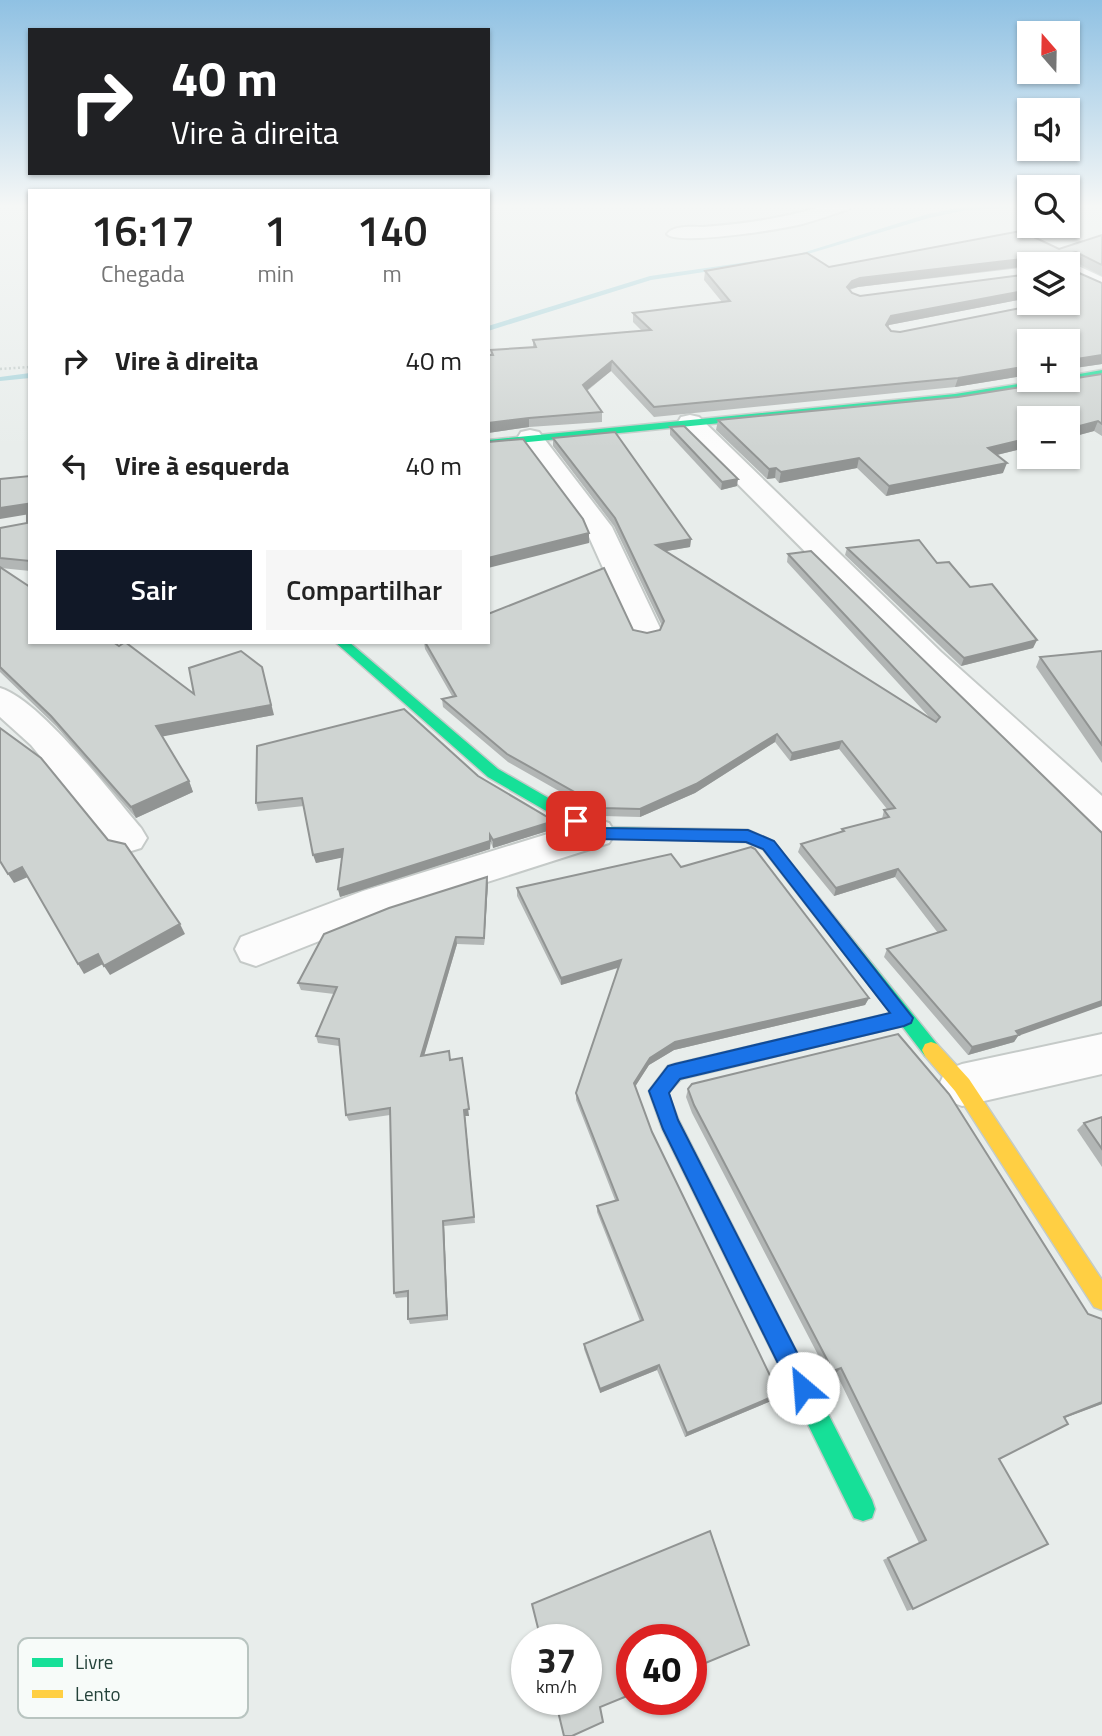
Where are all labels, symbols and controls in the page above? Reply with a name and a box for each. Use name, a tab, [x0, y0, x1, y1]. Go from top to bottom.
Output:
north arrow	[1017, 21, 1080, 84]
map controls	[1017, 21, 1080, 469]
text: 40 m	[171, 40, 278, 115]
icon: right	[56, 56, 147, 147]
button: sound	[1017, 98, 1080, 161]
text: Vire à direita	[171, 108, 339, 156]
button: search	[1017, 175, 1080, 238]
text: 16:17	[91, 198, 195, 262]
text: 1	[264, 198, 288, 262]
text: 140	[357, 198, 427, 262]
button: layers	[1017, 252, 1080, 315]
text: Chegada	[101, 256, 184, 291]
text: min	[257, 256, 294, 291]
text: m	[382, 256, 402, 291]
button: +	[1017, 329, 1080, 392]
text: Vire à direita	[115, 341, 258, 380]
text: 40 m	[405, 341, 462, 380]
icon: right	[56, 342, 94, 380]
button: −	[1017, 406, 1080, 469]
text: Vire à esquerda	[115, 446, 290, 485]
text: 40 m	[405, 446, 462, 485]
icon: left	[56, 447, 94, 485]
button: Sair	[56, 550, 252, 630]
button: Compartilhar	[266, 550, 462, 630]
pin	[546, 791, 606, 851]
icon: arrive	[557, 802, 595, 840]
position arrow	[766, 1351, 840, 1425]
speed limit sign: 40	[616, 1624, 707, 1715]
text: 37	[537, 1633, 576, 1687]
legend	[18, 1638, 248, 1718]
text: Livre	[75, 1647, 113, 1676]
text: km/h	[536, 1673, 577, 1700]
text: Lento	[75, 1679, 120, 1708]

